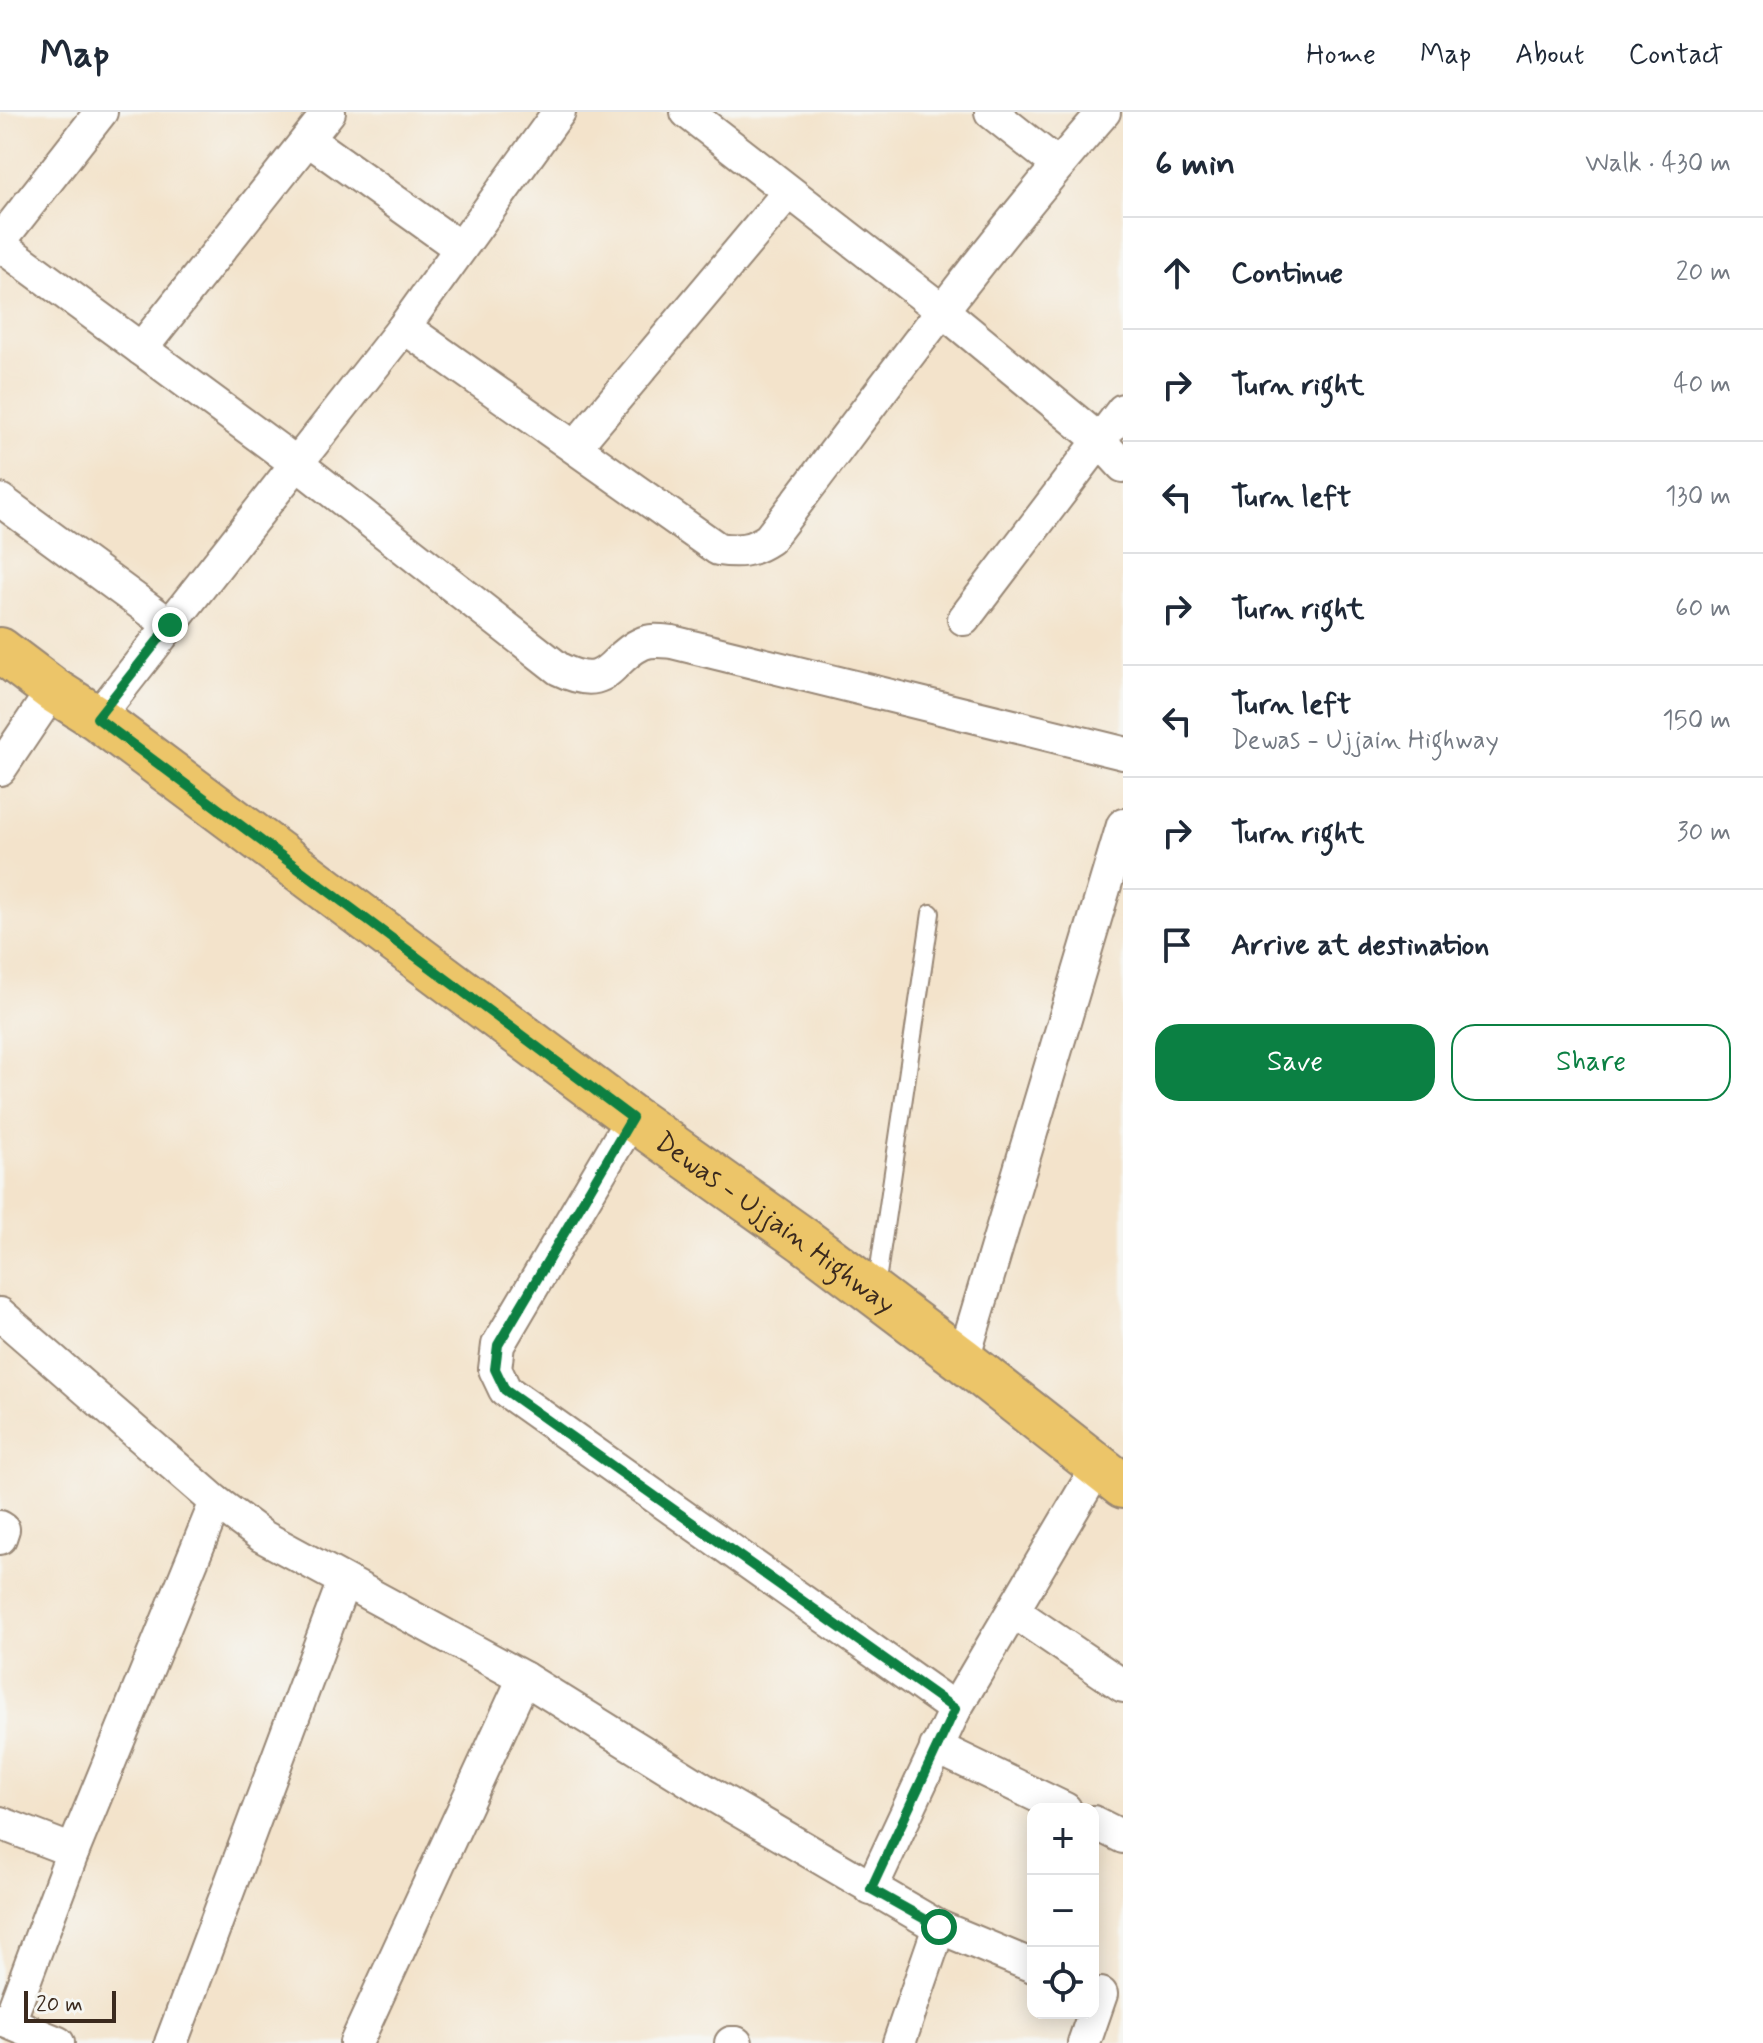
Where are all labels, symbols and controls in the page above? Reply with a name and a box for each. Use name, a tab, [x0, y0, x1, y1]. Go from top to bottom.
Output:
text: Map	[40, 31, 110, 80]
text: Home	[1306, 37, 1376, 74]
text: Map	[1420, 37, 1471, 74]
text: About	[1515, 37, 1584, 74]
text: Contact	[1628, 37, 1723, 74]
text: 6 min	[1155, 142, 1235, 187]
text: Walk · 430 m	[1585, 147, 1731, 181]
icon: ahead	[1155, 251, 1199, 295]
text: Continue	[1231, 254, 1343, 293]
text: 20 m	[1676, 256, 1731, 290]
icon: right	[1155, 363, 1199, 407]
text: Turn right	[1231, 366, 1364, 405]
text: 40 m	[1673, 368, 1731, 402]
icon: left	[1155, 475, 1199, 519]
text: Turn left	[1231, 478, 1351, 517]
text: 130 m	[1665, 480, 1731, 514]
icon: right	[1155, 587, 1199, 631]
text: Turn right	[1231, 590, 1364, 629]
text: 60 m	[1675, 592, 1731, 626]
route end	[152, 607, 188, 643]
text: Turn left	[1231, 685, 1351, 724]
icon: left	[1155, 699, 1199, 743]
text: 150 m	[1662, 704, 1731, 738]
text: Dewas - Ujjain Highway	[1231, 724, 1499, 758]
icon: right	[1155, 811, 1199, 855]
text: Turn right	[1231, 814, 1364, 853]
text: 30 m	[1677, 816, 1731, 850]
icon: arrive	[1155, 923, 1199, 967]
text: Arrive at destination	[1231, 926, 1489, 965]
button: Save	[1155, 1024, 1435, 1101]
button: Share	[1451, 1024, 1731, 1101]
street label: Dewas - Ujjain Highway	[647, 1124, 902, 1324]
map controls	[1027, 1803, 1099, 2019]
button: +	[1027, 1803, 1099, 1875]
button: −	[1027, 1875, 1099, 1947]
route start	[921, 1909, 957, 1945]
button: locate	[1027, 1947, 1099, 2019]
scale bar	[24, 1987, 116, 2023]
text: 20 m	[36, 1991, 83, 2019]

